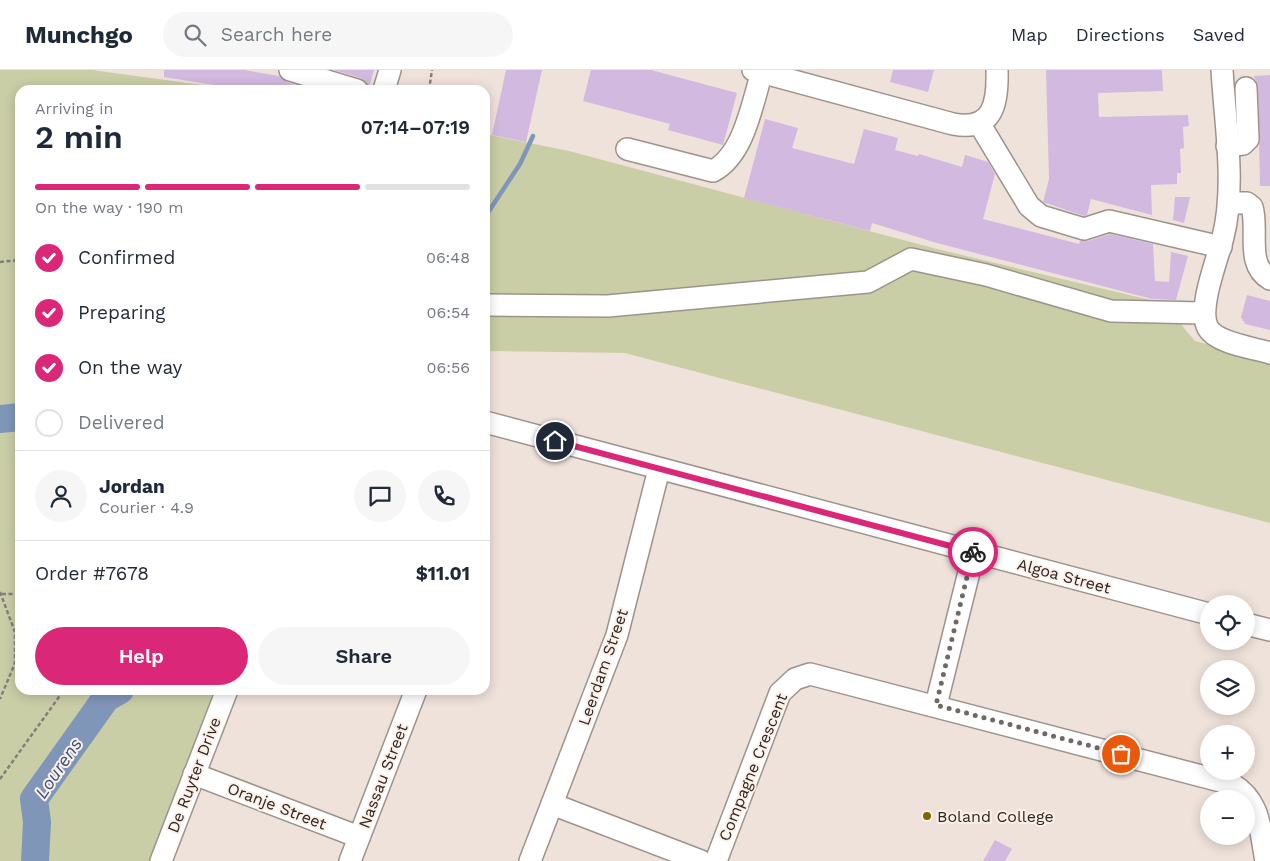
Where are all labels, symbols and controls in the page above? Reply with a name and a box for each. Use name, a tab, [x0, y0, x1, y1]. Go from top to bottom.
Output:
search box	[163, 12, 513, 57]
text: Munchgo	[25, 21, 133, 49]
icon: search	[181, 21, 209, 49]
text: Search here	[221, 23, 332, 46]
text: Map	[1011, 24, 1048, 45]
text: Directions	[1076, 24, 1165, 45]
text: Saved	[1193, 24, 1245, 45]
text: Arriving in	[35, 99, 113, 118]
text: 07:14–07:19	[361, 116, 470, 139]
text: 2 min	[35, 118, 123, 156]
text: On the way · 190 m	[35, 198, 184, 217]
icon: check	[35, 244, 63, 272]
text: Confirmed	[78, 246, 175, 269]
text: 06:48	[426, 248, 470, 267]
icon: check	[35, 299, 63, 327]
text: Preparing	[78, 301, 165, 324]
text: 06:54	[426, 303, 470, 322]
icon: check	[35, 354, 63, 382]
text: On the way	[78, 356, 182, 379]
text: 06:56	[427, 358, 470, 377]
text: Delivered	[78, 411, 165, 434]
pin	[534, 420, 576, 462]
icon: home	[541, 427, 569, 455]
button: person	[35, 470, 87, 522]
button: chat	[354, 470, 406, 522]
button: phone	[418, 470, 470, 522]
text: Jordan	[99, 475, 165, 498]
text: Courier · 4.9	[99, 498, 194, 517]
courier	[948, 527, 998, 577]
icon: bike	[959, 538, 987, 566]
street label: Algoa Street	[1015, 554, 1113, 598]
text: Order #7678	[35, 562, 149, 585]
text: $11.01	[416, 562, 470, 585]
map controls	[1200, 595, 1255, 845]
button: locate	[1200, 595, 1255, 650]
street label: Leerdam Street	[574, 606, 632, 728]
button: Help	[35, 627, 248, 685]
button: Share	[258, 627, 470, 685]
button: layers	[1200, 660, 1255, 715]
street label: Compagne Crescent	[715, 690, 791, 844]
street label: De Ruyter Drive	[163, 715, 225, 835]
street label: Nassau Street	[354, 721, 412, 831]
button: +	[1200, 725, 1255, 780]
pin	[1100, 733, 1142, 775]
water label: Lourens	[30, 734, 86, 802]
icon: bag	[1107, 740, 1135, 768]
street label: Oranje Street	[225, 778, 329, 834]
button: −	[1200, 790, 1255, 845]
place label: Boland College	[937, 807, 1054, 826]
marker: Boland College	[921, 810, 933, 822]

